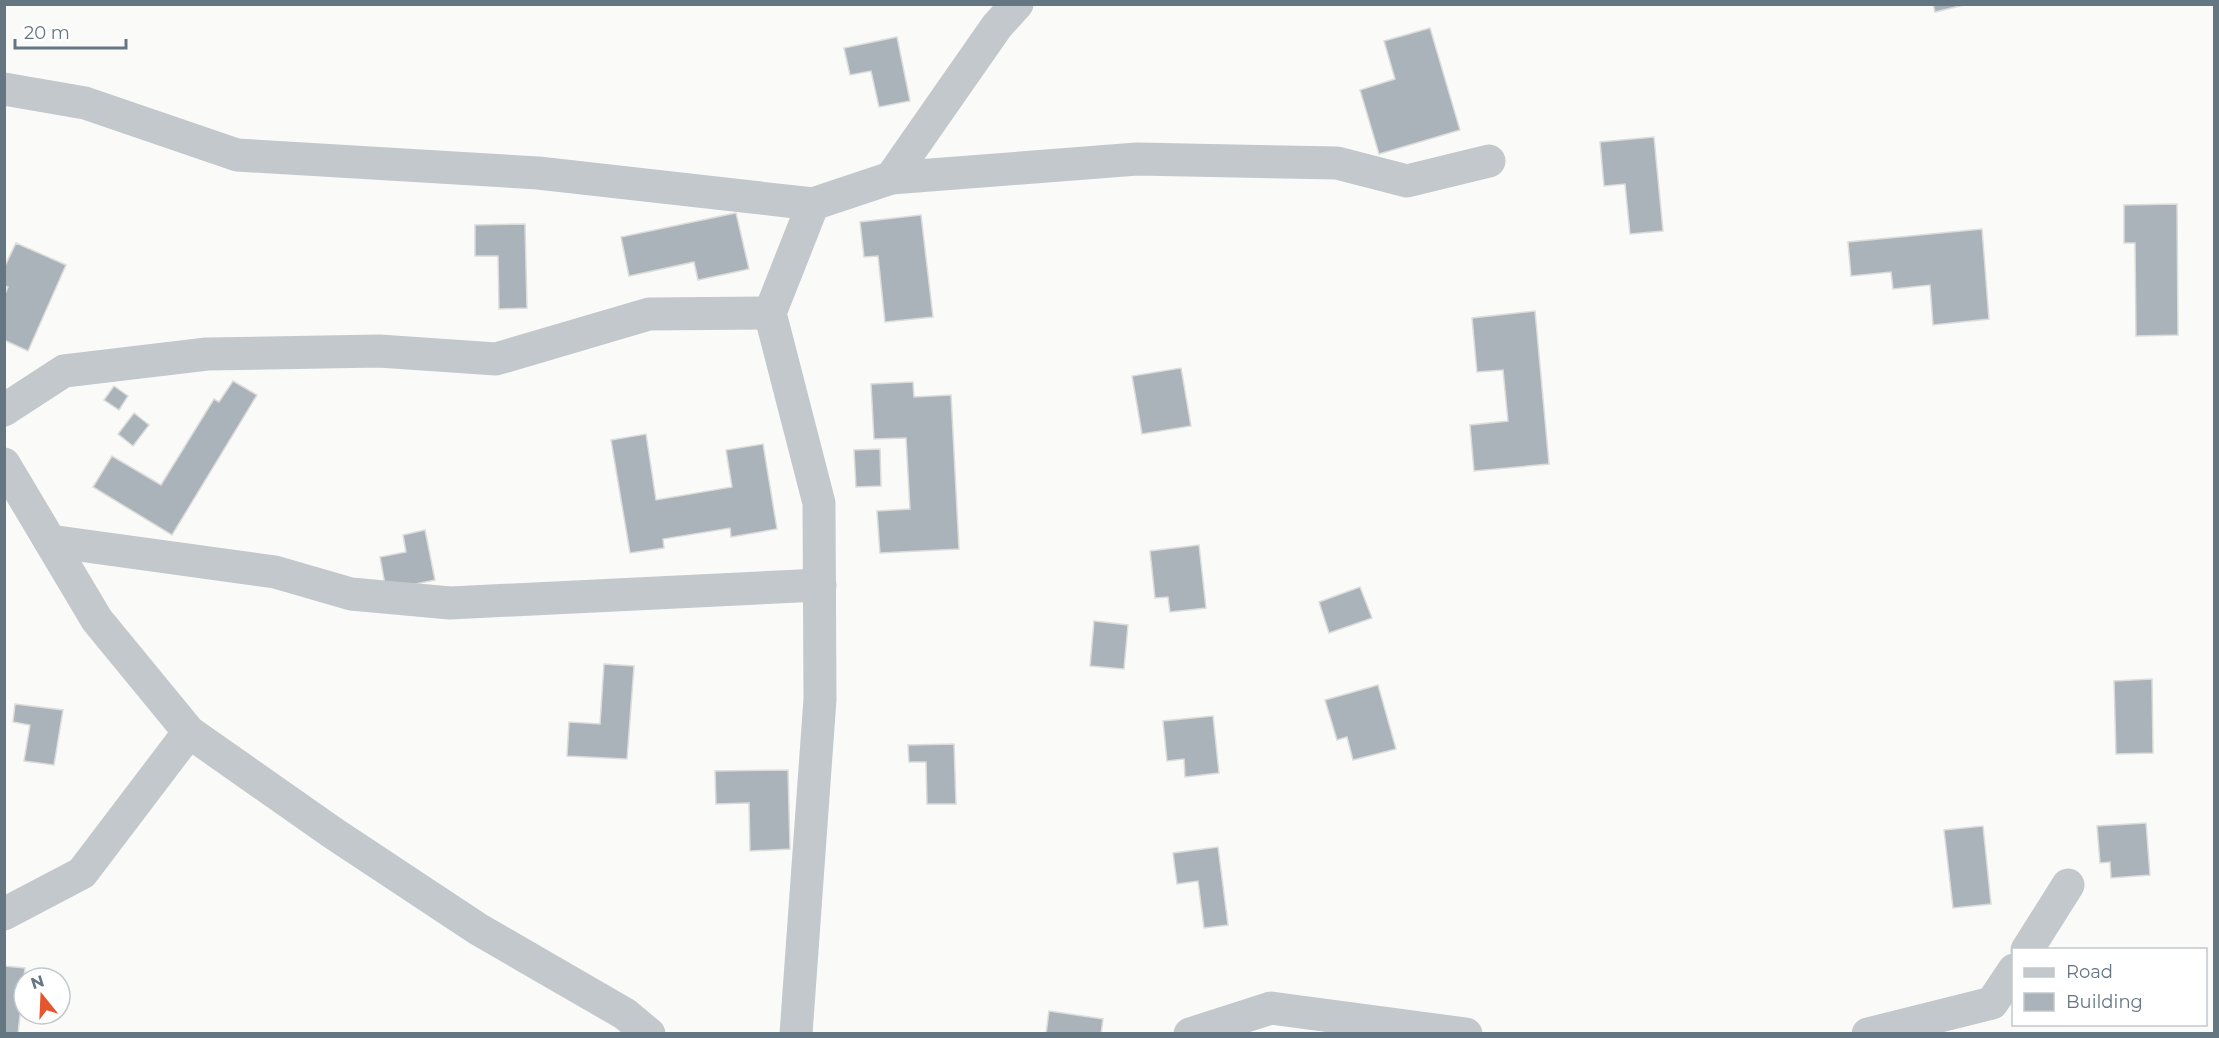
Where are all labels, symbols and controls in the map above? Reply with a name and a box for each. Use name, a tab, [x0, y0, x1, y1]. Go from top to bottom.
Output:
scale bar	[15, 12, 126, 50]
text: 20 m	[24, 22, 70, 44]
legend	[2012, 948, 2207, 1026]
text: Road	[2066, 961, 2113, 983]
north arrow	[12, 966, 72, 1026]
text: N	[28, 971, 47, 993]
text: Building	[2066, 991, 2143, 1013]

